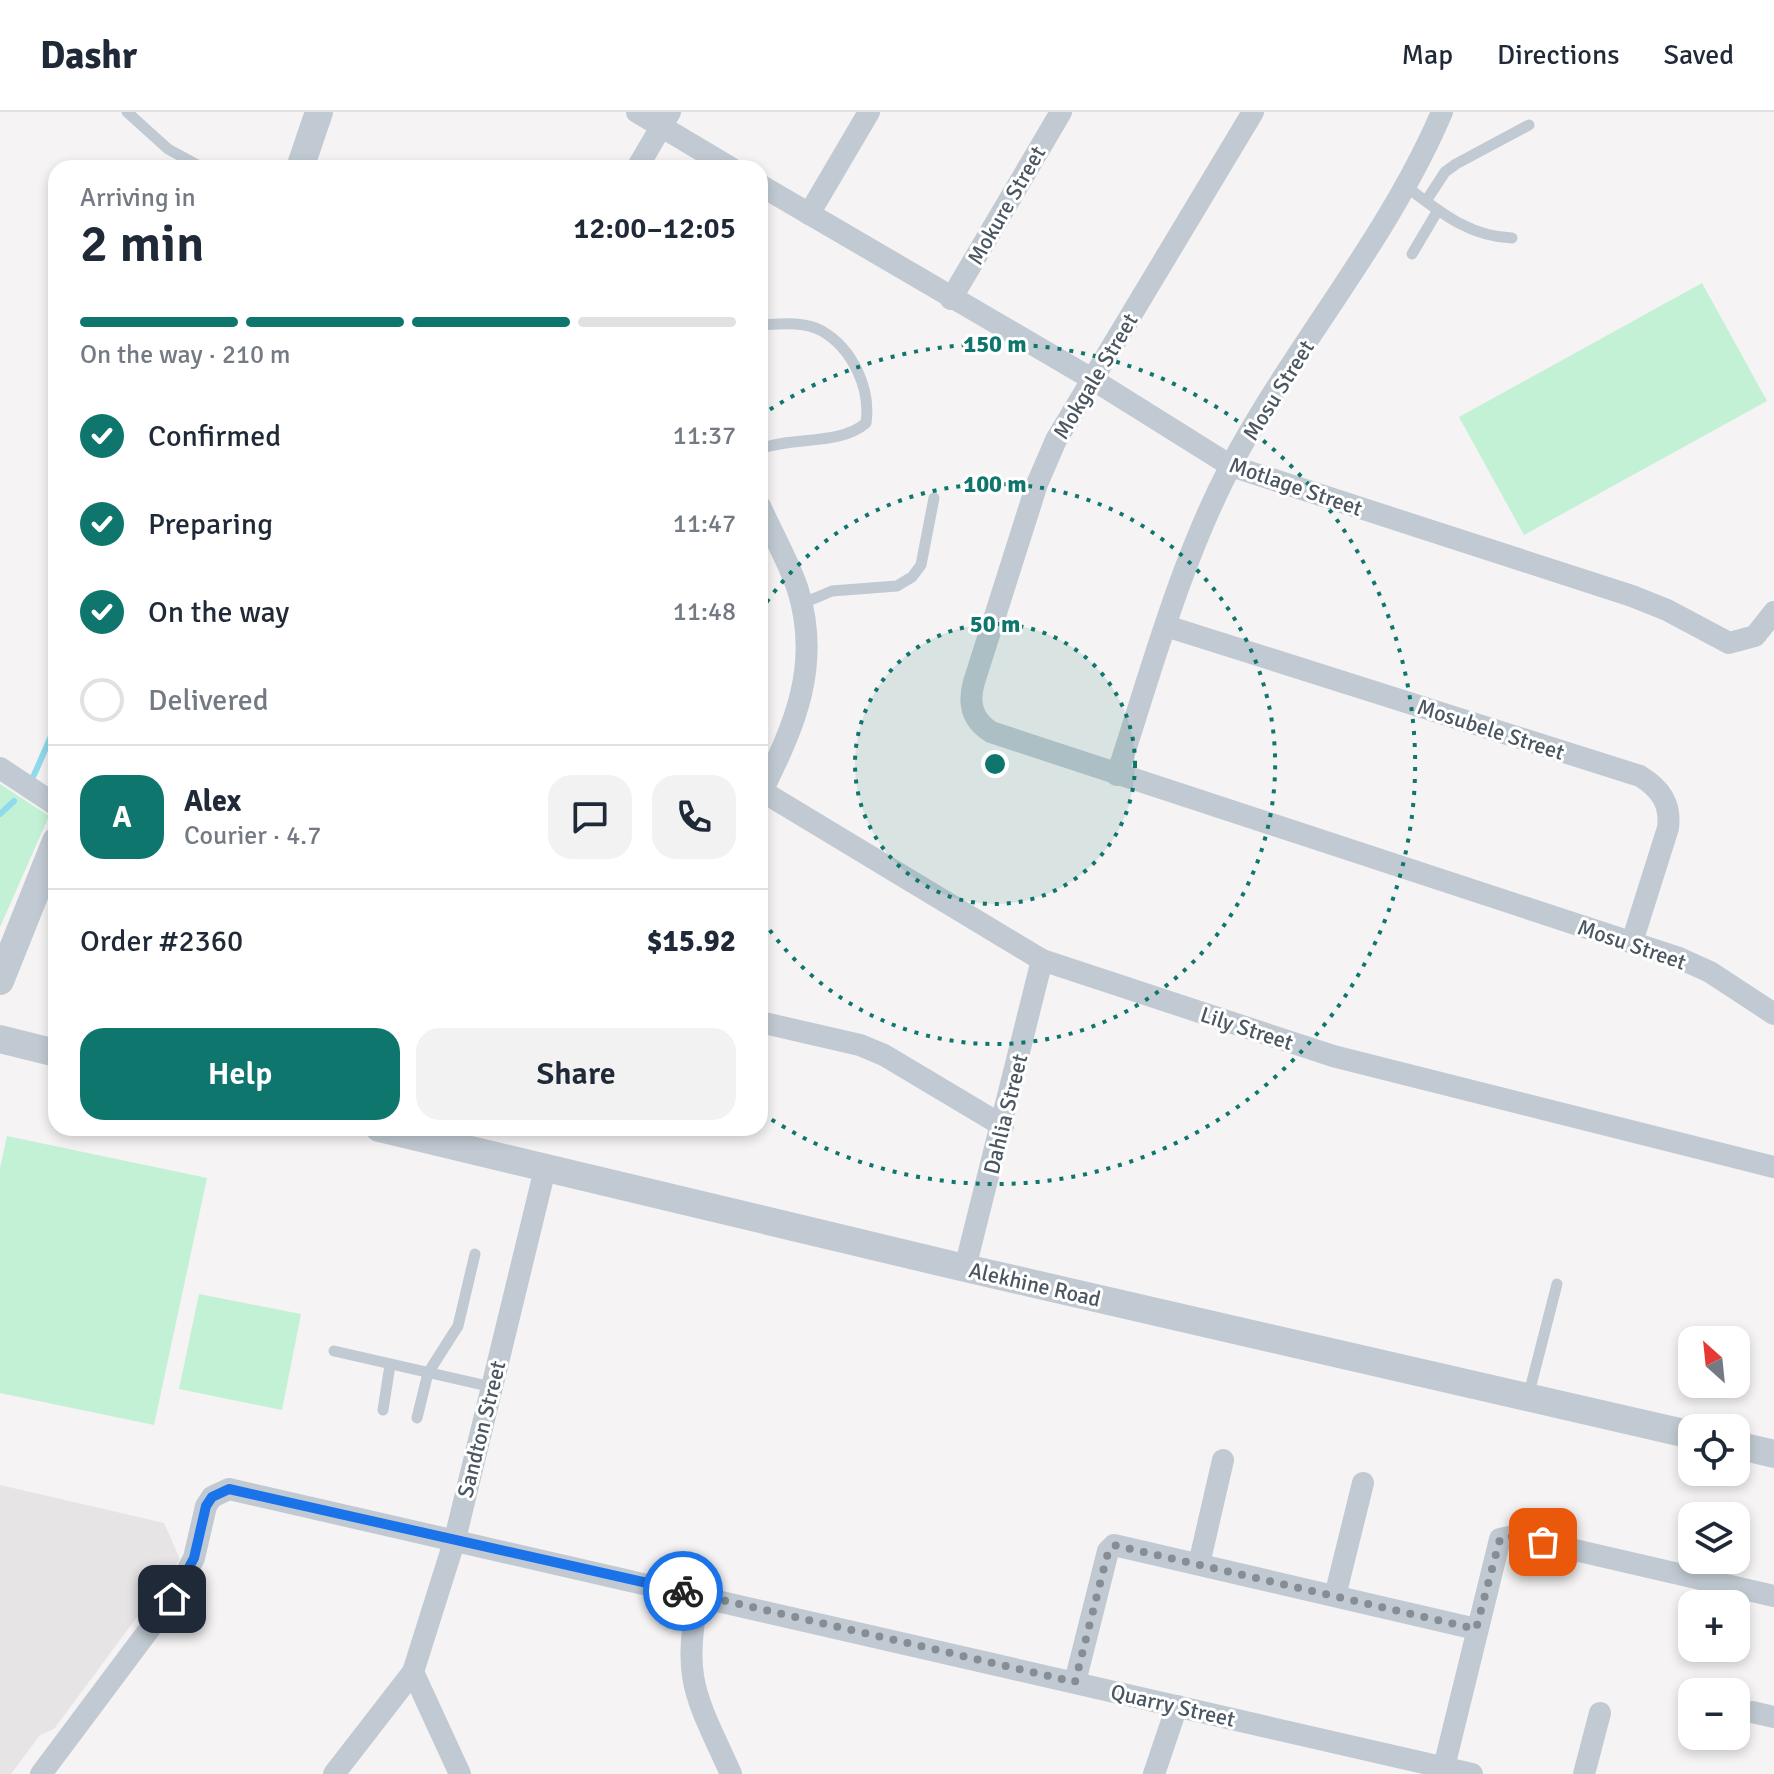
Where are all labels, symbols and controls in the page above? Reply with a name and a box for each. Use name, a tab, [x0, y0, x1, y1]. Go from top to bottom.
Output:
text: Dashr	[40, 32, 137, 79]
text: Map	[1401, 38, 1453, 72]
text: Directions	[1497, 38, 1619, 72]
text: Saved	[1663, 38, 1734, 72]
street label: Mokure Street	[962, 141, 1051, 269]
text: Arriving in	[80, 182, 196, 214]
text: 12:00–12:05	[573, 210, 736, 247]
text: 2 min	[80, 212, 205, 276]
street label: Mokgale Street	[1047, 308, 1144, 444]
text: 150 m	[963, 329, 1027, 359]
street label: Mosu Street	[1237, 335, 1320, 445]
text: On the way · 210 m	[80, 339, 290, 371]
icon: check	[80, 414, 124, 458]
text: Confirmed	[148, 418, 281, 455]
text: 11:37	[673, 420, 736, 452]
street label: Motlage Street	[1226, 451, 1366, 522]
text: 100 m	[963, 469, 1027, 499]
icon: check	[80, 502, 124, 546]
text: Preparing	[148, 506, 273, 543]
text: 11:47	[673, 508, 736, 540]
icon: check	[80, 590, 124, 634]
text: On the way	[148, 594, 289, 631]
text: 11:48	[673, 596, 736, 628]
text: 50 m	[970, 609, 1020, 639]
text: Delivered	[148, 682, 269, 719]
street label: Mosubele Street	[1414, 693, 1568, 766]
centre of rings	[981, 750, 1009, 778]
button: chat	[548, 775, 632, 859]
button: phone	[652, 775, 736, 859]
text: Alex	[184, 783, 241, 820]
text: A	[112, 799, 132, 836]
text: Courier · 4.7	[184, 820, 321, 852]
street label: Mosu Street	[1574, 913, 1690, 976]
text: Order #2360	[80, 923, 243, 960]
text: $15.92	[646, 923, 736, 960]
street label: Lily Street	[1197, 1001, 1297, 1056]
button: Help	[80, 1028, 400, 1120]
button: Share	[416, 1028, 736, 1120]
street label: Dahlia Street	[978, 1051, 1034, 1177]
street label: Alekhine Road	[966, 1256, 1103, 1313]
north arrow	[1678, 1326, 1750, 1398]
map controls	[1678, 1326, 1750, 1750]
street label: Sandton Street	[451, 1358, 512, 1500]
button: locate	[1678, 1414, 1750, 1486]
button: layers	[1678, 1502, 1750, 1574]
pin	[1509, 1508, 1577, 1576]
icon: bag	[1521, 1520, 1565, 1564]
courier	[643, 1551, 723, 1631]
pin	[138, 1565, 206, 1633]
icon: bike	[661, 1569, 705, 1613]
icon: home	[150, 1577, 194, 1621]
button: +	[1678, 1590, 1750, 1662]
street label: Quarry Street	[1108, 1678, 1238, 1733]
button: −	[1678, 1678, 1750, 1750]

